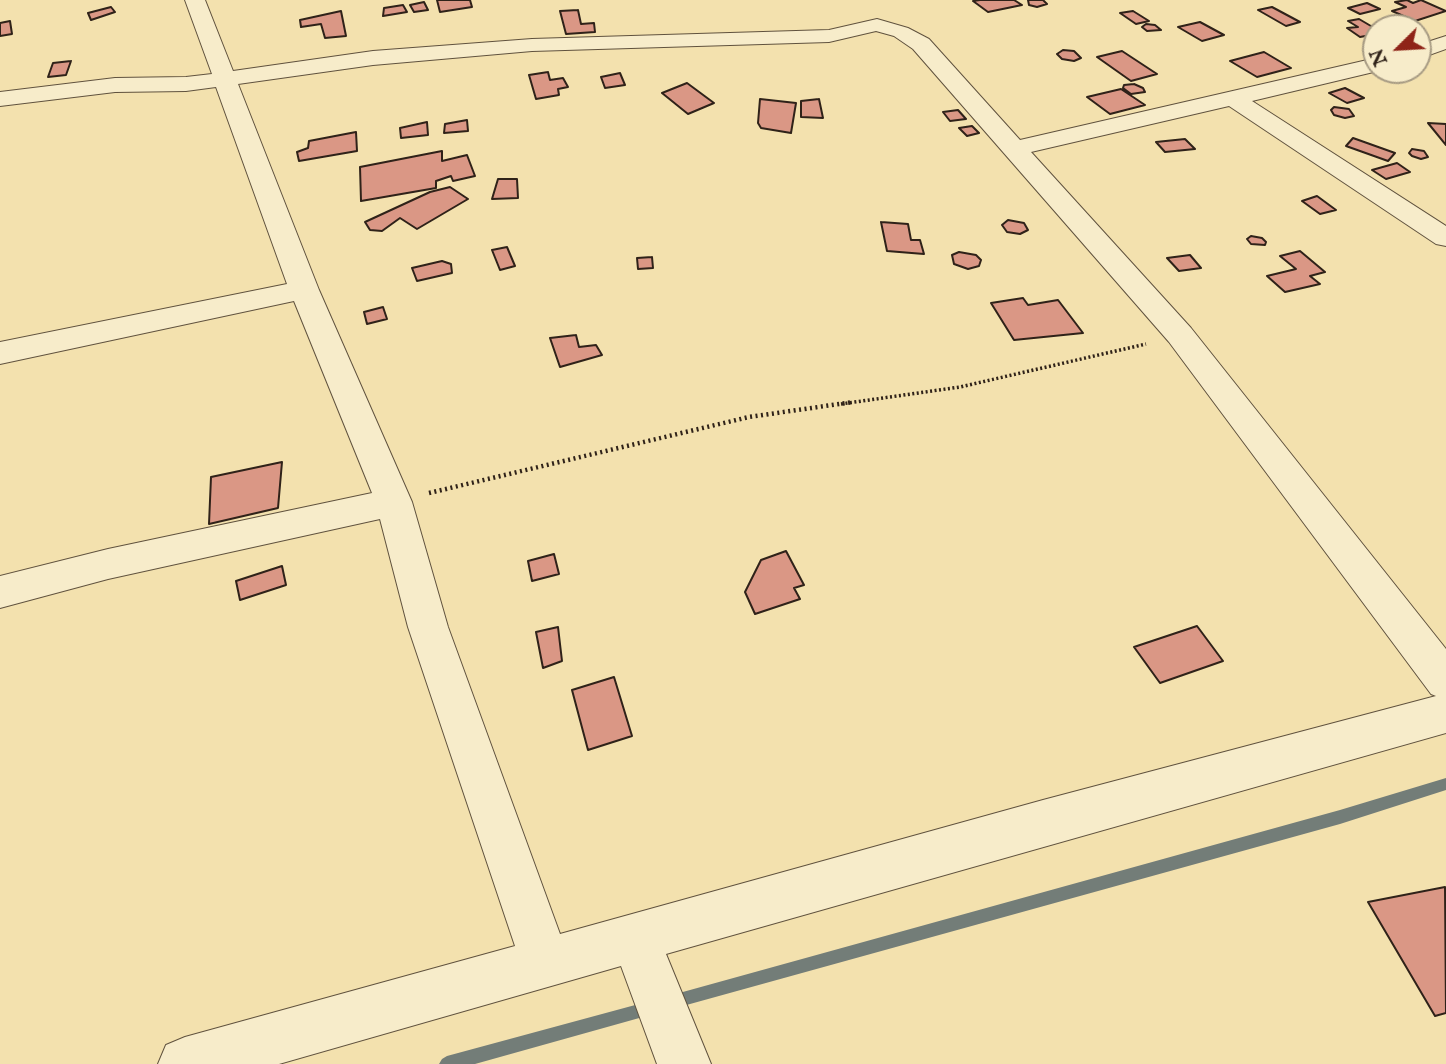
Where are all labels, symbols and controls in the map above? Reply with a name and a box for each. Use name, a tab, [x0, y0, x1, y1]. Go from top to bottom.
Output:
north arrow	[1362, 14, 1432, 84]
text: N	[1365, 44, 1394, 69]

